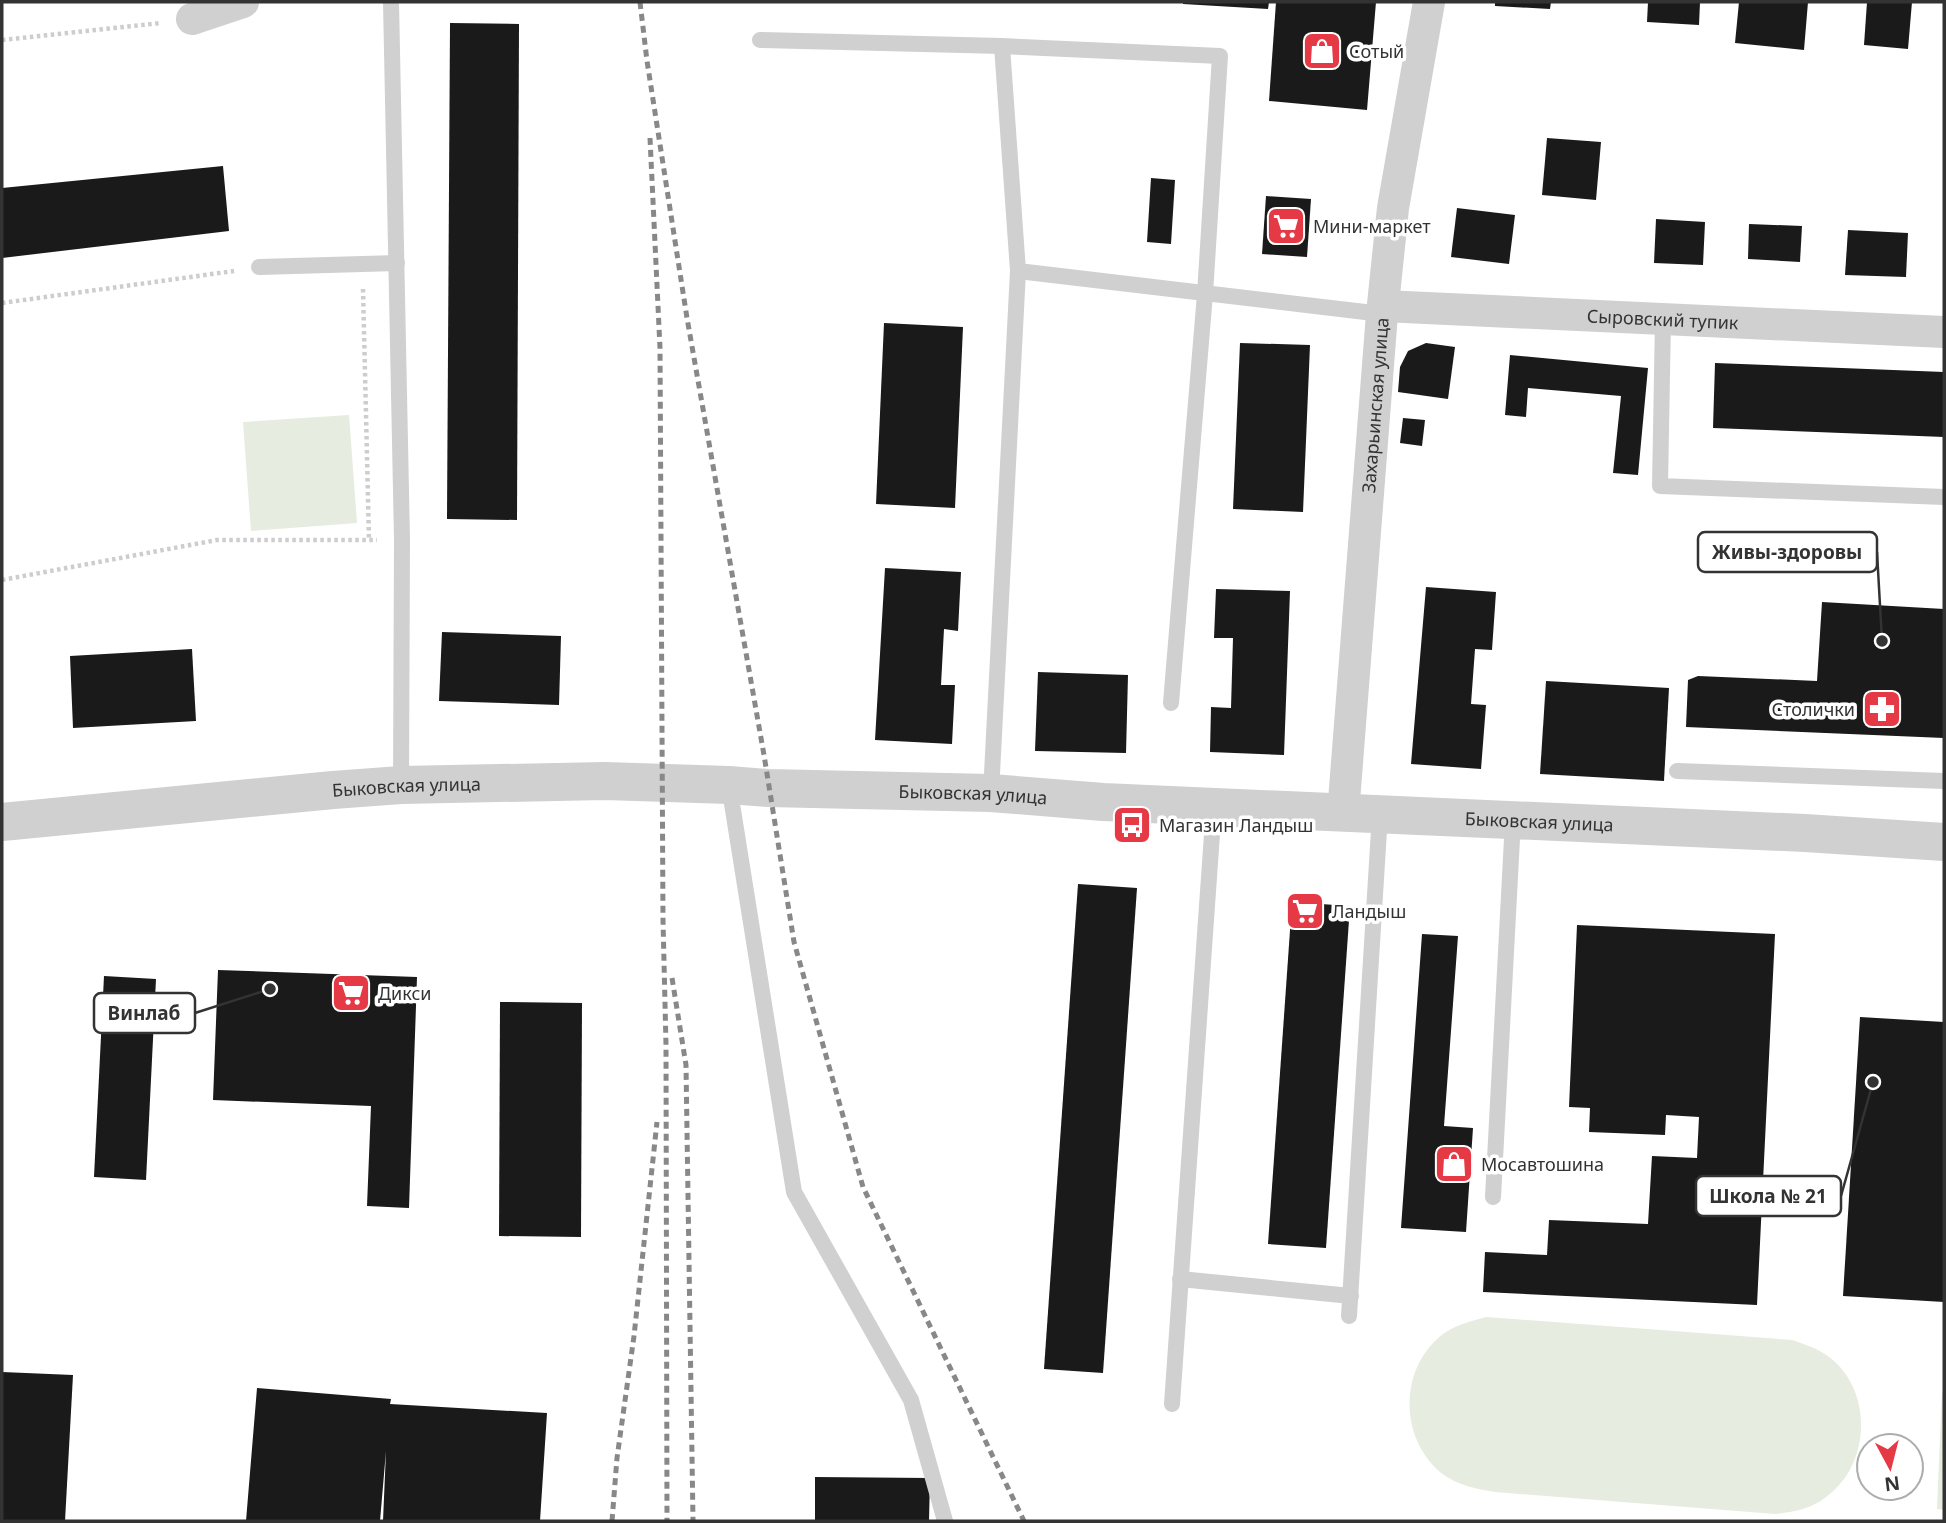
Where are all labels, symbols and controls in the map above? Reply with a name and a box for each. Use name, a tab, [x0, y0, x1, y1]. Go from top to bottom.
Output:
shop icon: Сотый	[1301, 30, 1343, 72]
place label: Сотый	[1349, 39, 1404, 63]
supermarket icon: Мини-маркет	[1265, 205, 1307, 247]
place label: Мини-маркет	[1313, 214, 1431, 238]
street label: Сыровский тупик	[1586, 303, 1739, 334]
street label: Захарьинская улица	[1356, 316, 1394, 494]
callout: Живы-здоровы	[1698, 532, 1877, 572]
text: Живы-здоровы	[1712, 539, 1862, 565]
pharmacy icon: Столички	[1861, 688, 1903, 730]
place label: Столички	[1772, 697, 1855, 721]
street label: Быковская улица	[331, 771, 481, 802]
street label: Быковская улица	[898, 779, 1048, 809]
bus stop icon: Магазин Ландыш	[1111, 804, 1153, 846]
street label: Быковская улица	[1464, 806, 1614, 837]
place label: Магазин Ландыш	[1159, 813, 1313, 837]
supermarket icon: Ландыш	[1284, 890, 1326, 932]
place label: Ландыш	[1332, 899, 1406, 923]
supermarket icon: Дикси	[330, 972, 372, 1014]
place label: Дикси	[378, 981, 432, 1005]
callout: Винлаб	[94, 993, 195, 1033]
text: Винлаб	[108, 1000, 181, 1026]
shop icon: Мосавтошина	[1433, 1143, 1475, 1185]
place label: Мосавтошина	[1481, 1152, 1604, 1176]
callout: Школа № 21	[1696, 1176, 1841, 1216]
text: Школа № 21	[1709, 1183, 1827, 1209]
north arrow	[1855, 1432, 1925, 1502]
text: N	[1883, 1470, 1901, 1498]

